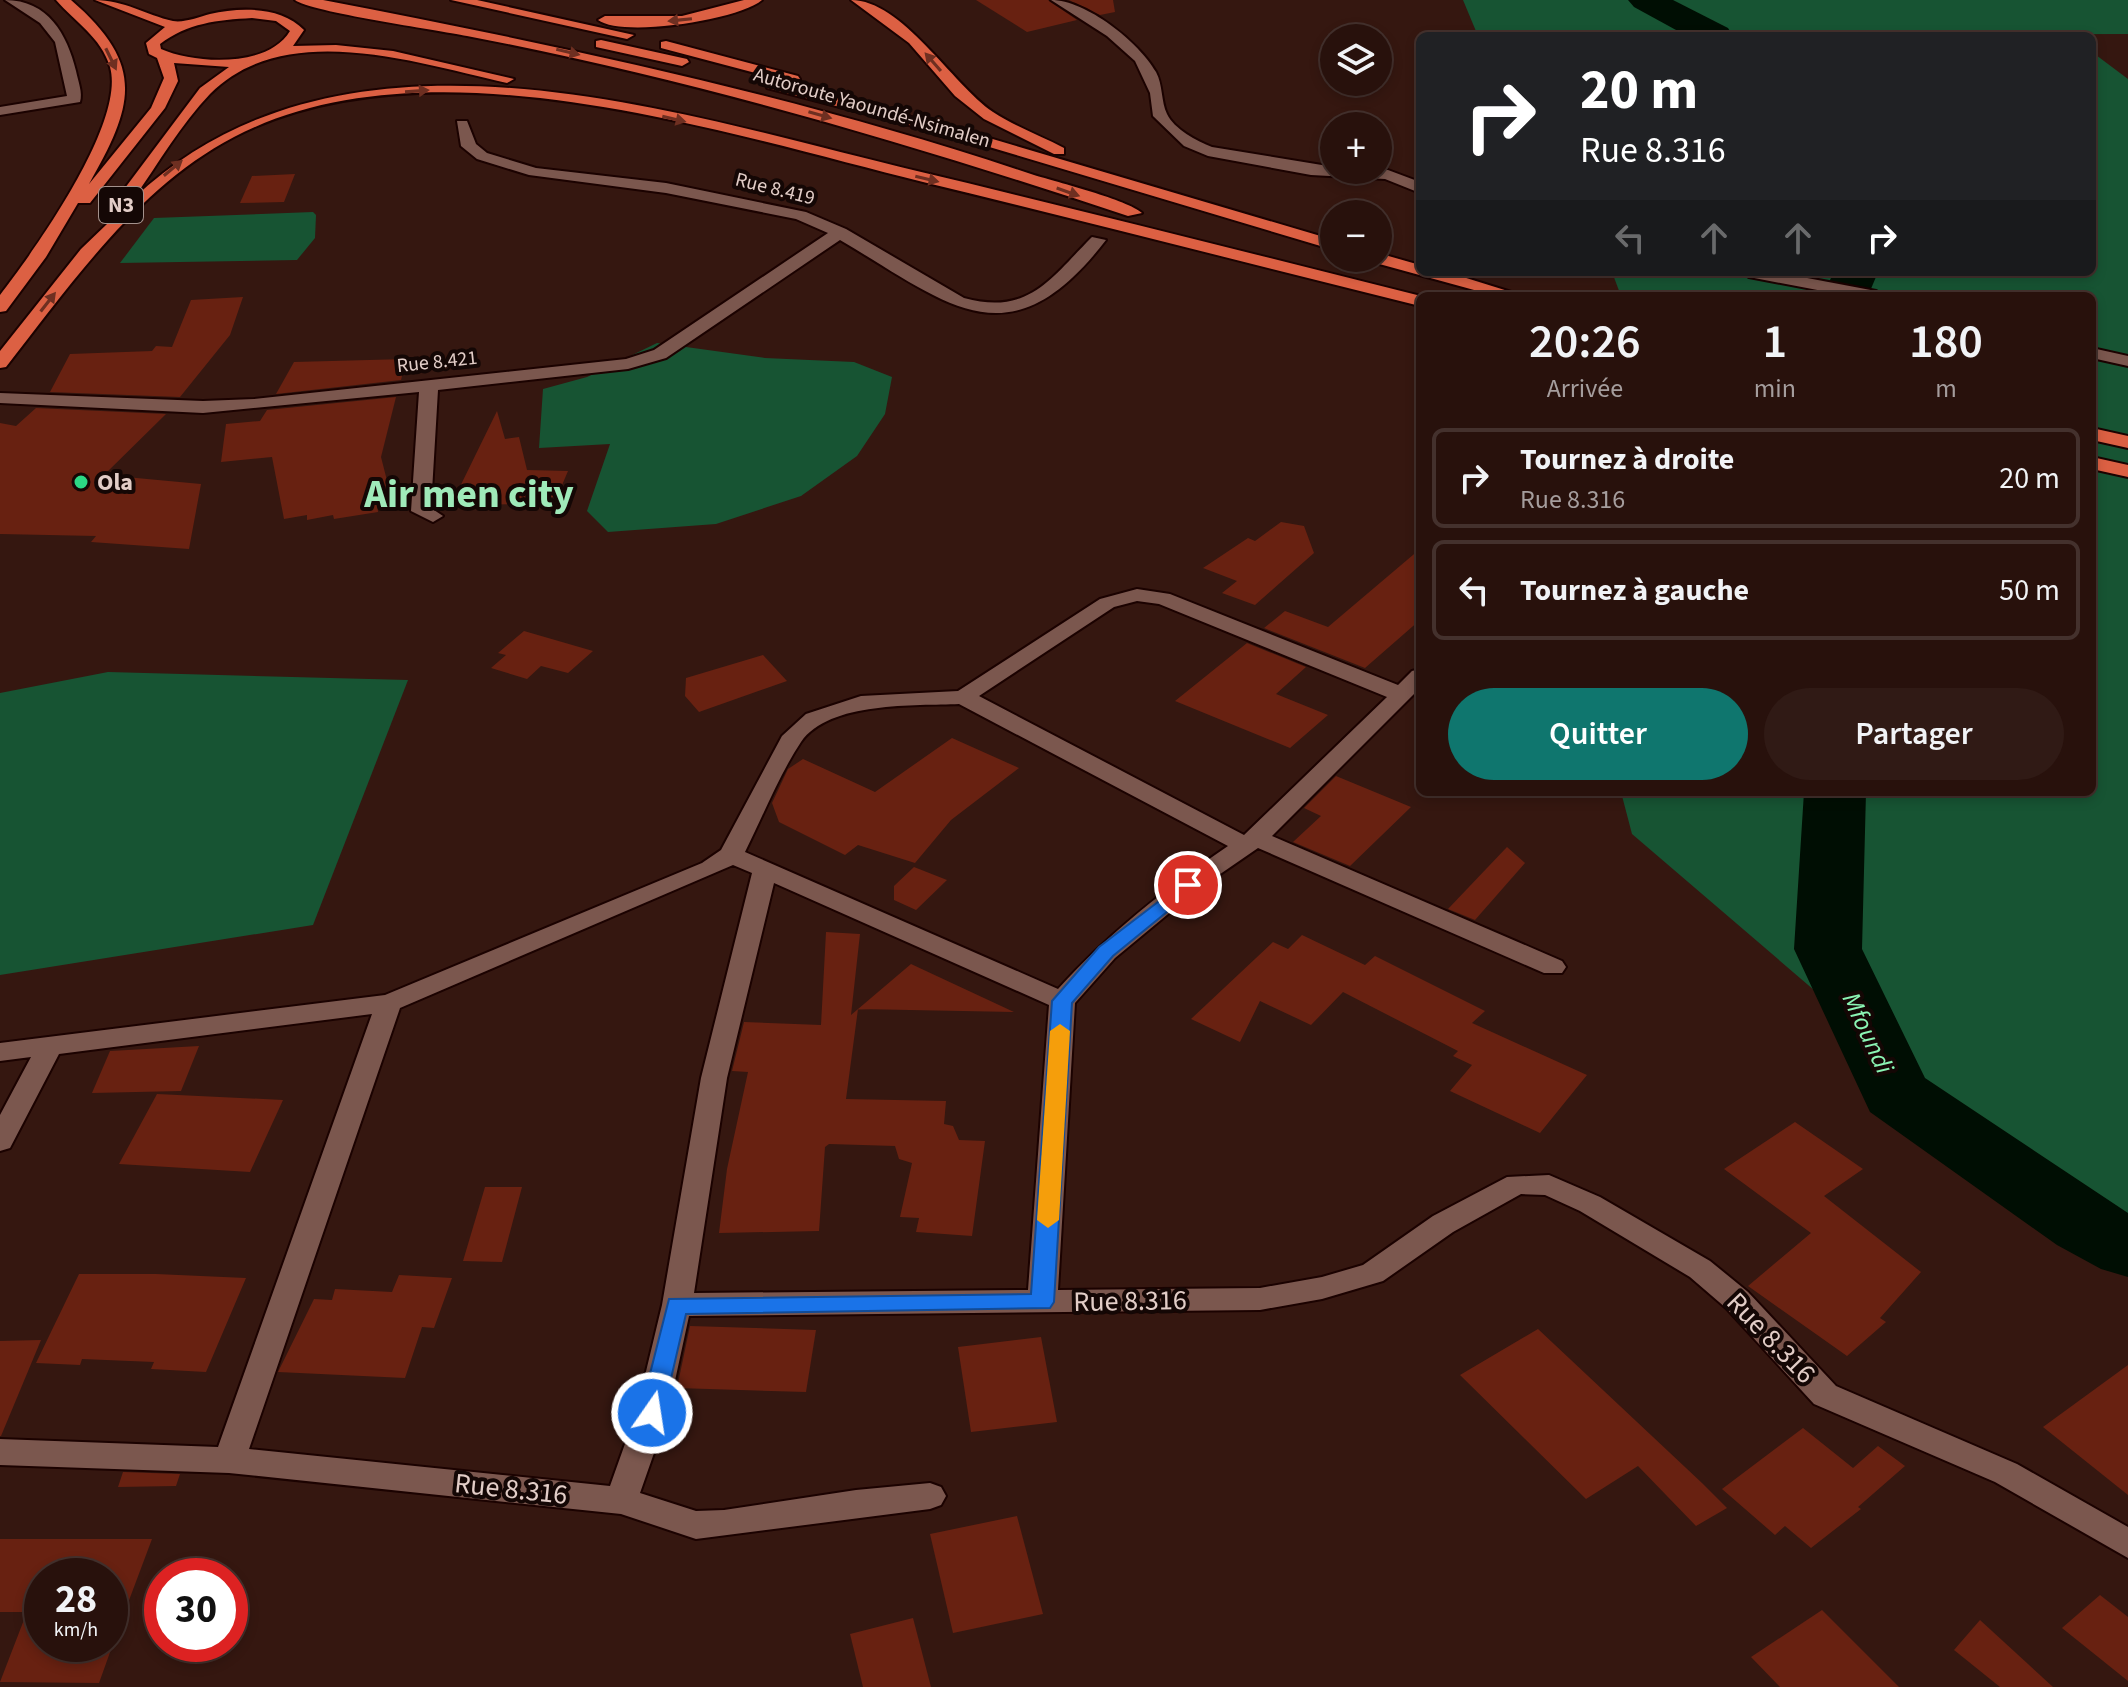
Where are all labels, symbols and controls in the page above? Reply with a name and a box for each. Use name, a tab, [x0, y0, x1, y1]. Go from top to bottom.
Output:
one-way arrow	[667, 13, 692, 26]
map controls	[1320, 24, 1392, 272]
button: layers	[1320, 24, 1392, 96]
one-way arrow	[555, 46, 580, 59]
one-way arrow	[104, 47, 118, 71]
text: 20 m	[1580, 51, 1698, 130]
one-way arrow	[925, 52, 943, 71]
street label: Autoroute Yaoundé-Nsimalen	[750, 61, 994, 155]
icon: right	[1448, 64, 1552, 168]
one-way arrow	[405, 84, 430, 97]
one-way arrow	[808, 109, 832, 122]
button: +	[1320, 112, 1392, 184]
one-way arrow	[662, 113, 687, 126]
text: Rue 8.316	[1580, 125, 1726, 176]
one-way arrow	[163, 160, 183, 177]
street label: Rue 8.419	[732, 166, 818, 212]
one-way arrow	[915, 173, 940, 185]
one-way arrow	[1056, 186, 1080, 198]
road number: N3	[99, 187, 143, 223]
button: −	[1320, 200, 1392, 272]
icon: left	[1608, 216, 1652, 260]
icon: ahead	[1692, 216, 1736, 260]
icon: ahead	[1776, 216, 1820, 260]
icon: right	[1860, 216, 1904, 260]
one-way arrow	[40, 292, 56, 312]
text: 20:26	[1529, 308, 1641, 376]
text: 1	[1763, 308, 1787, 376]
text: 180	[1909, 308, 1983, 376]
street label: Rue 8.421	[395, 344, 479, 380]
text: Arrivée	[1547, 370, 1623, 407]
text: min	[1754, 370, 1796, 407]
text: m	[1935, 370, 1957, 407]
text: Tournez à droite	[1520, 438, 1734, 481]
icon: right	[1452, 456, 1496, 500]
text: 20 m	[1999, 457, 2060, 500]
place label: Ola	[97, 465, 133, 500]
district label: Air men city	[363, 466, 574, 523]
marker: Ola	[72, 473, 90, 491]
text: Rue 8.316	[1520, 481, 1625, 518]
icon: left	[1452, 568, 1496, 612]
text: Tournez à gauche	[1520, 569, 1749, 612]
text: 50 m	[1999, 569, 2060, 612]
button: Quitter	[1448, 688, 1748, 780]
button: Partager	[1764, 688, 2064, 780]
pin	[1154, 851, 1222, 919]
icon: arrive	[1166, 863, 1210, 907]
water label: Mfoundi	[1833, 986, 1903, 1081]
street label: Rue 8.316	[1073, 1280, 1187, 1322]
street label: Rue 8.316	[1717, 1283, 1825, 1393]
position arrow	[610, 1371, 694, 1455]
street label: Rue 8.316	[453, 1463, 569, 1515]
speed limit sign: 30	[144, 1558, 248, 1662]
text: 28	[55, 1571, 97, 1628]
text: km/h	[54, 1616, 98, 1644]

